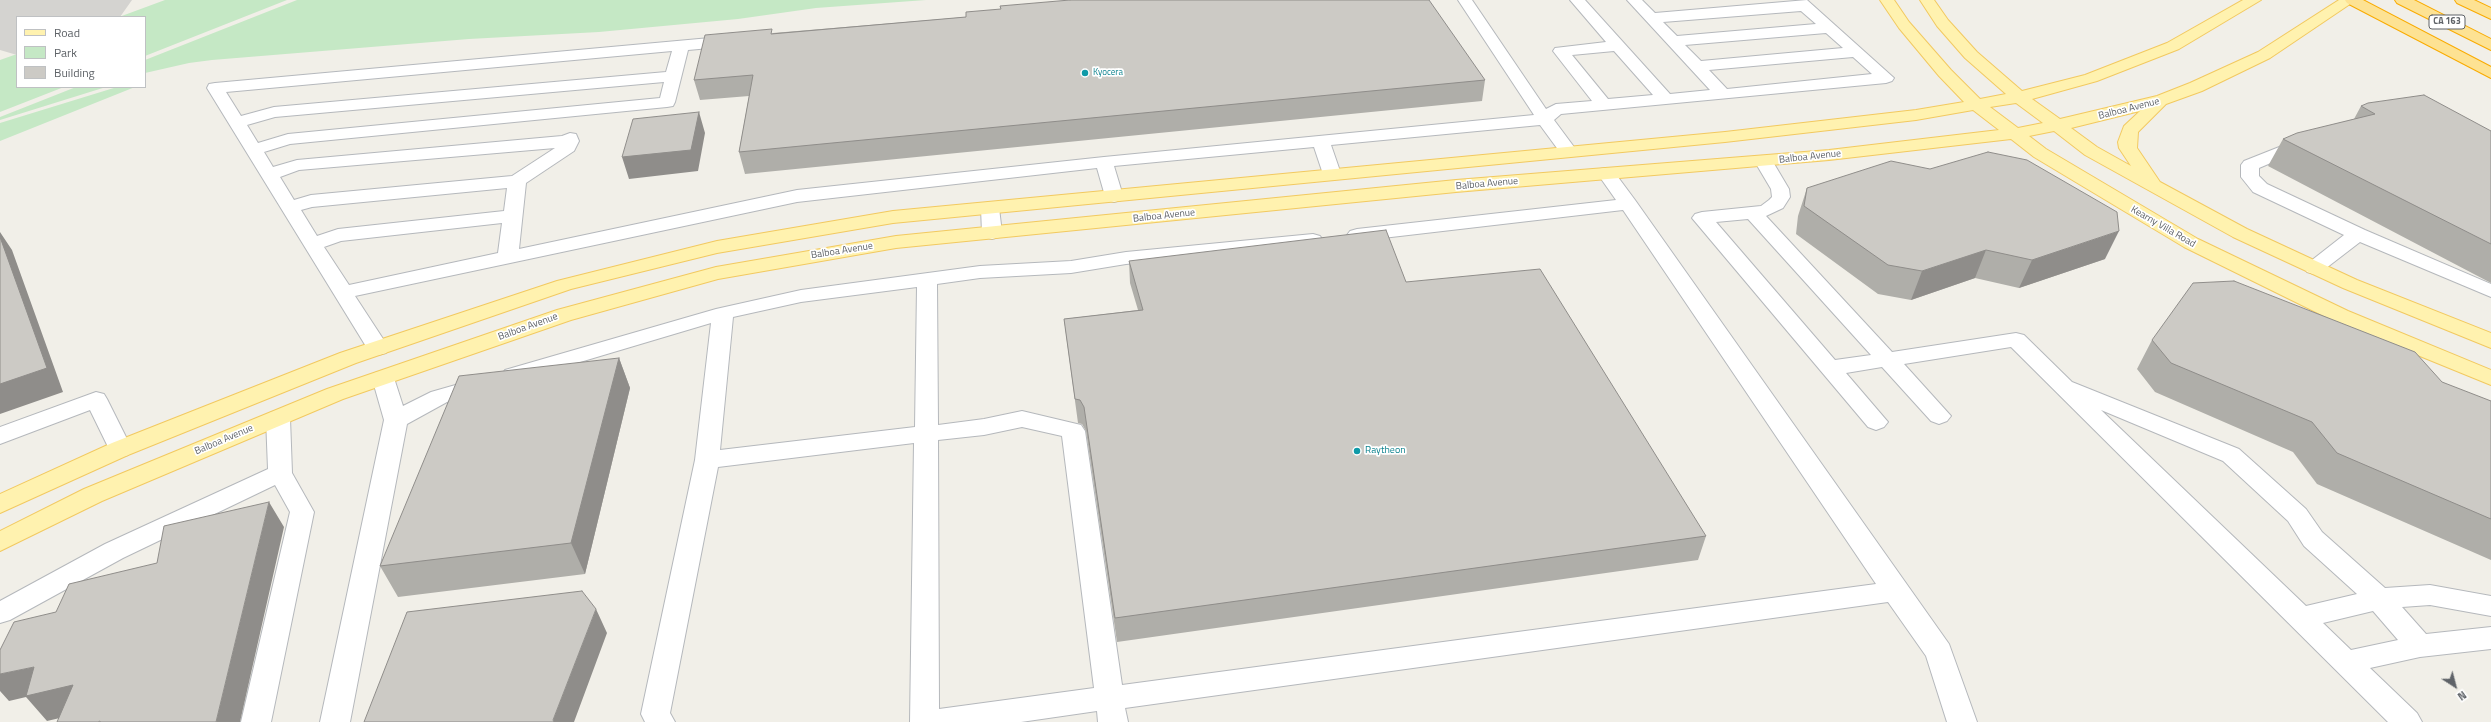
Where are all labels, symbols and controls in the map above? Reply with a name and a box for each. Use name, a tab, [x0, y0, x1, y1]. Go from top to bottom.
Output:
road number: CA 163	[2429, 15, 2465, 29]
legend	[16, 16, 146, 88]
text: Road	[54, 23, 80, 42]
text: Park	[54, 43, 77, 62]
text: Building	[54, 63, 95, 82]
marker: Kyocera	[1080, 68, 1090, 78]
place label: Kyocera	[1093, 68, 1123, 78]
street label: Balboa Avenue	[2097, 96, 2161, 122]
street label: Balboa Avenue	[1778, 148, 1842, 166]
street label: Balboa Avenue	[1455, 175, 1519, 193]
street label: Kearny Villa Road	[2128, 204, 2198, 250]
street label: Balboa Avenue	[1132, 207, 1196, 225]
street label: Balboa Avenue	[810, 240, 874, 262]
street label: Balboa Avenue	[497, 311, 559, 343]
street label: Balboa Avenue	[193, 422, 255, 458]
place label: Raytheon	[1365, 445, 1406, 457]
marker: Raytheon	[1352, 446, 1362, 456]
north arrow	[2435, 666, 2475, 706]
text: N	[2454, 687, 2470, 704]

